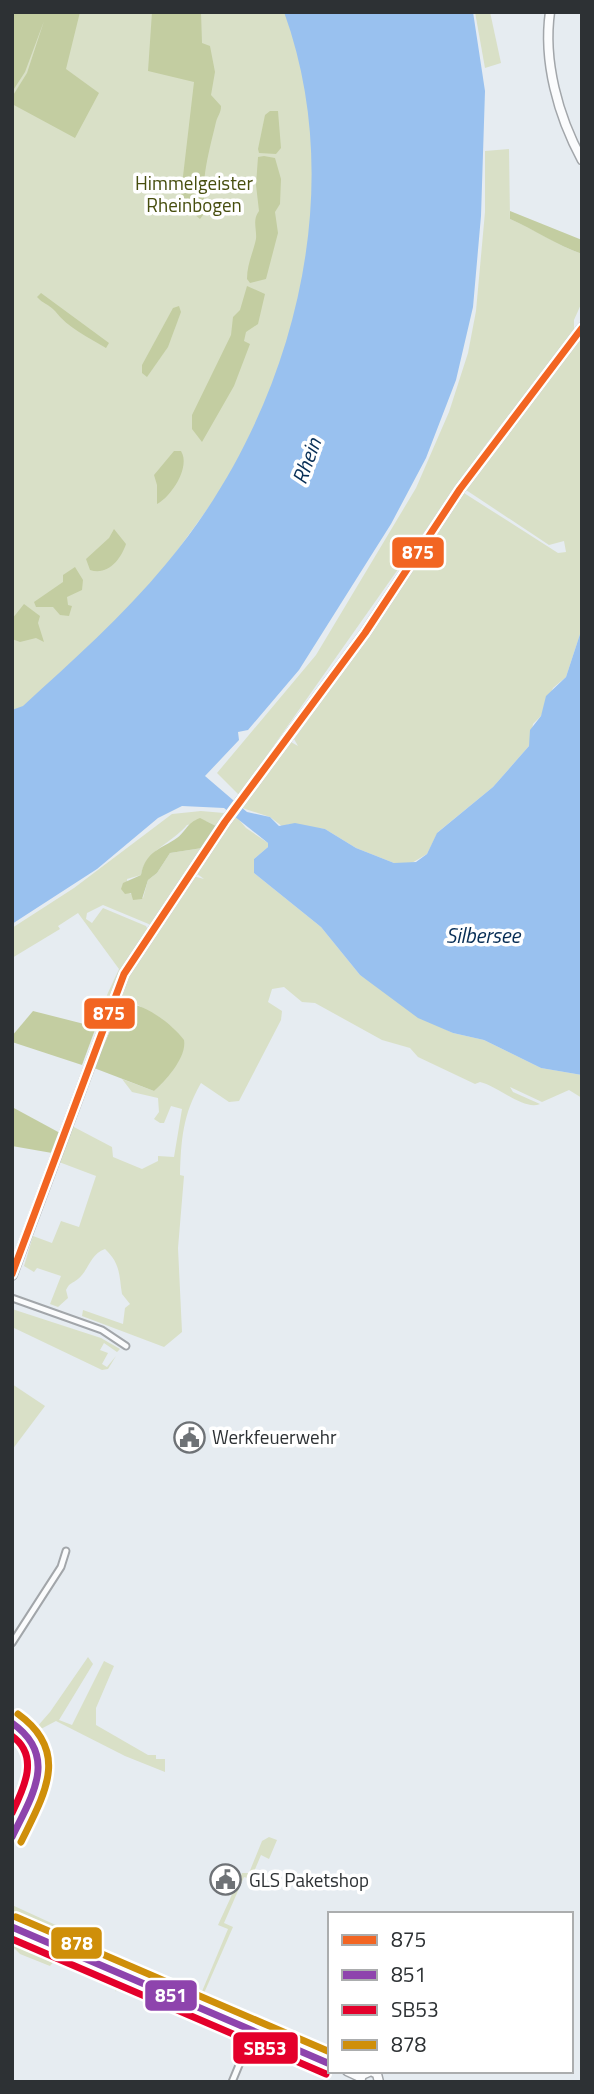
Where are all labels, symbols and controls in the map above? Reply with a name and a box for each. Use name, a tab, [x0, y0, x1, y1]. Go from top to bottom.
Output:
park label: Himmelgeister Rheinbogen	[135, 168, 253, 219]
water label: Rhein	[283, 433, 329, 488]
line badge: 875	[391, 536, 445, 569]
text: 875	[402, 537, 434, 566]
water label: Silbersee	[446, 919, 522, 951]
line badge: 875	[83, 997, 136, 1030]
text: 875	[93, 998, 125, 1027]
public building icon: Werkfeuerwehr	[172, 1420, 206, 1454]
place label: Werkfeuerwehr	[212, 1422, 337, 1451]
public building icon: GLS Paketshop	[209, 1863, 243, 1897]
place label: GLS Paketshop	[249, 1865, 369, 1894]
legend	[328, 1912, 573, 2073]
text: 875	[391, 1923, 426, 1955]
line badge: 878	[50, 1926, 103, 1960]
text: 878	[61, 1928, 93, 1957]
text: 851	[391, 1958, 426, 1990]
line badge: 851	[144, 1979, 198, 2012]
text: 851	[155, 1980, 187, 2009]
text: SB53	[391, 1993, 439, 2025]
text: 878	[391, 2028, 427, 2060]
line badge: SB53	[232, 2031, 299, 2065]
text: SB53	[243, 2033, 287, 2062]

